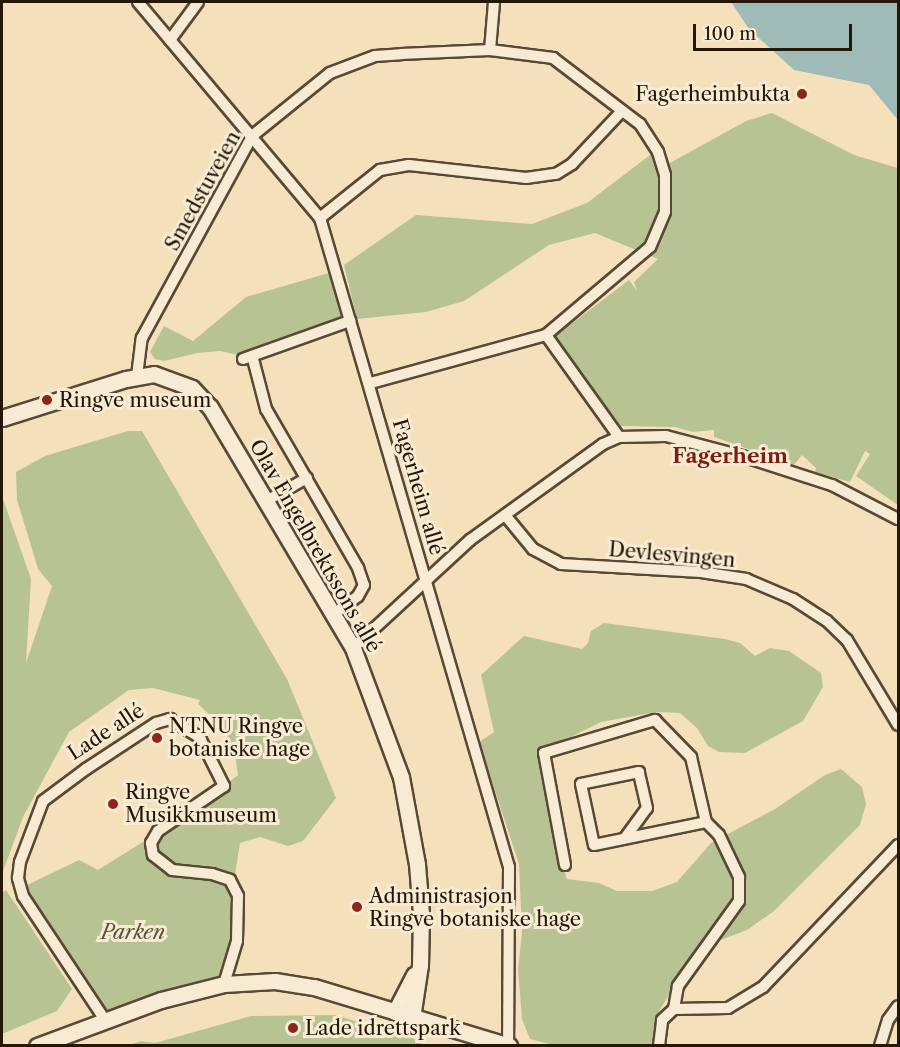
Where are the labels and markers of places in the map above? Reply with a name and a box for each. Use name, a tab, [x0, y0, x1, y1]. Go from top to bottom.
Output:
place label: Fagerheimbukta	[635, 82, 790, 106]
marker: Fagerheimbukta	[795, 87, 809, 101]
place label: Ringve museum	[59, 388, 211, 412]
marker: Ringve museum	[40, 393, 54, 407]
place label: NTNU Ringve botaniske hage	[169, 714, 310, 761]
marker: NTNU Ringve botaniske hage	[150, 731, 164, 745]
place label: Ringve Musikkmuseum	[125, 780, 277, 827]
marker: Ringve Musikkmuseum	[106, 797, 120, 811]
place label: Administrasjon Ringve botaniske hage	[369, 884, 581, 931]
marker: Administrasjon Ringve botaniske hage	[350, 900, 364, 914]
place label: Lade idrettspark	[305, 1016, 461, 1040]
marker: Lade idrettspark	[286, 1021, 300, 1035]

